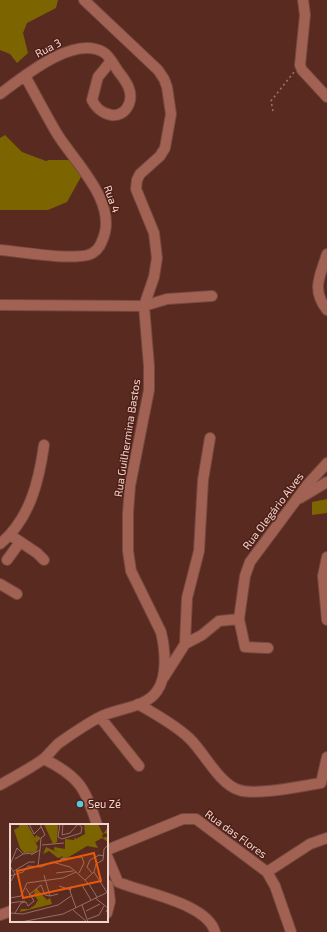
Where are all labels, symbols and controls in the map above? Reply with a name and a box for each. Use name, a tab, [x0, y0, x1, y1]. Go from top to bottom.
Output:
street label: Rua 3	[32, 35, 63, 60]
street label: Rua 4	[102, 183, 123, 215]
street label: Rua Guilhermina Bastos	[111, 378, 142, 498]
street label: Rua Olegário Alves	[239, 469, 306, 552]
place label: Seu Zé	[88, 797, 121, 810]
marker: Seu Zé	[75, 799, 85, 809]
street label: Rua das Flores	[203, 807, 270, 861]
inset map	[10, 824, 108, 922]

